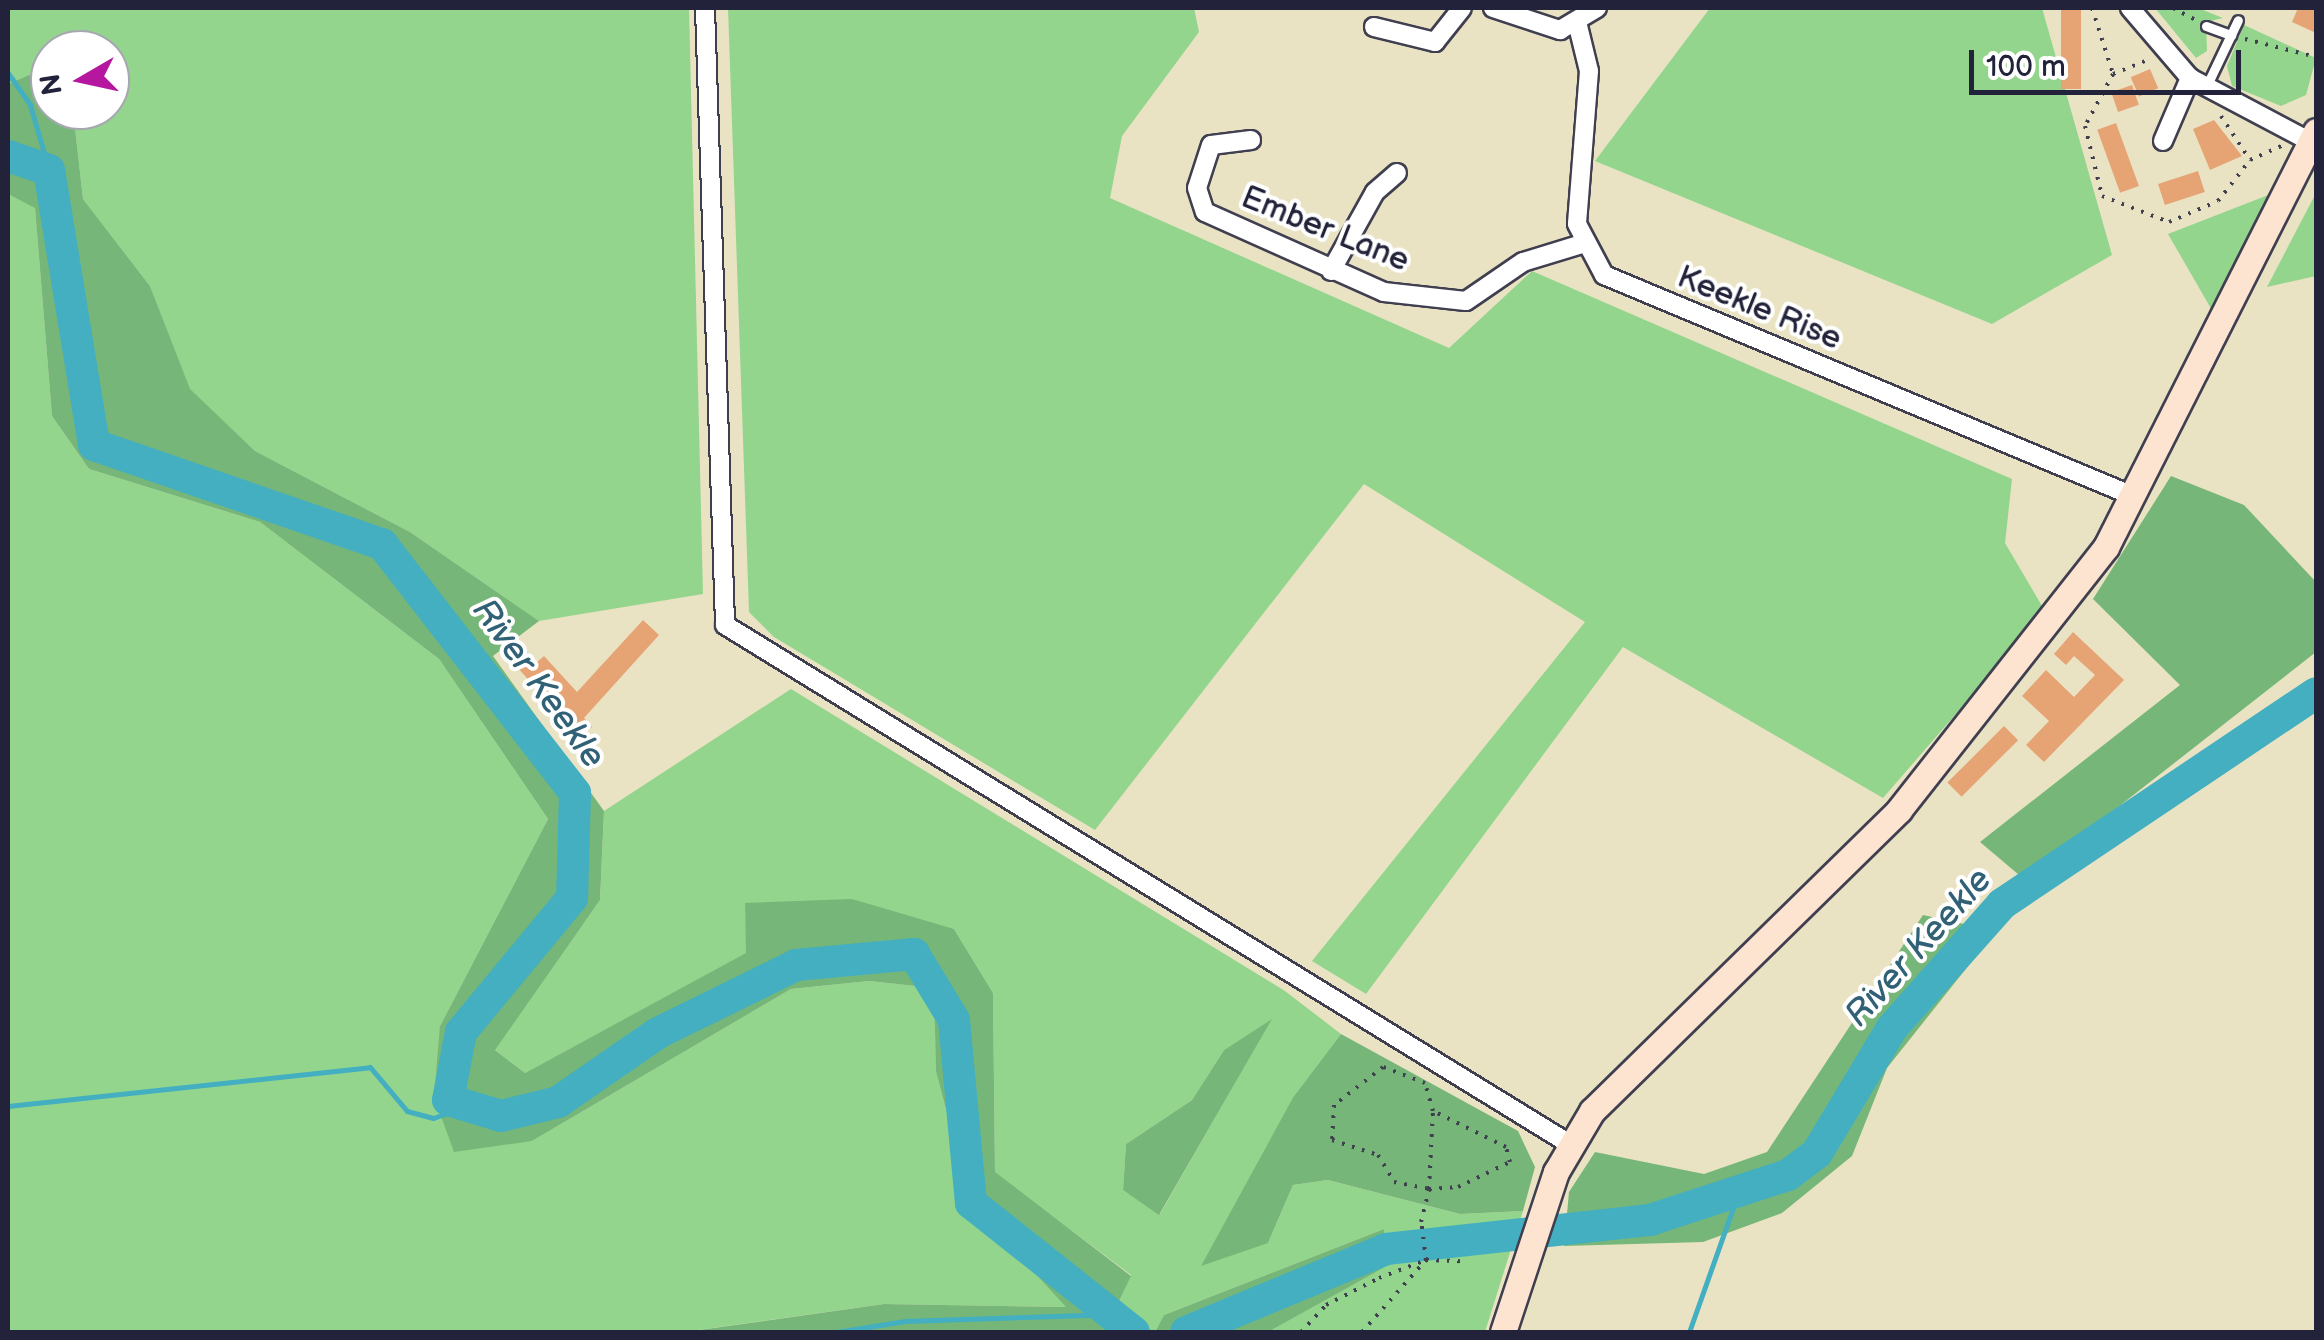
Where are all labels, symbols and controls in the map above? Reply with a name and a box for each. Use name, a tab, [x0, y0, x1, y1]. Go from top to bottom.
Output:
north arrow	[30, 30, 130, 130]
scale bar	[1974, 30, 2246, 92]
text: 100 m	[1986, 49, 2066, 85]
text: N	[34, 71, 70, 97]
street label: Ember Lane	[1235, 179, 1415, 281]
street label: Keekle Rise	[1671, 259, 1847, 359]
water label: River Keekle	[463, 591, 613, 777]
water label: River Keekle	[1837, 860, 2001, 1036]

